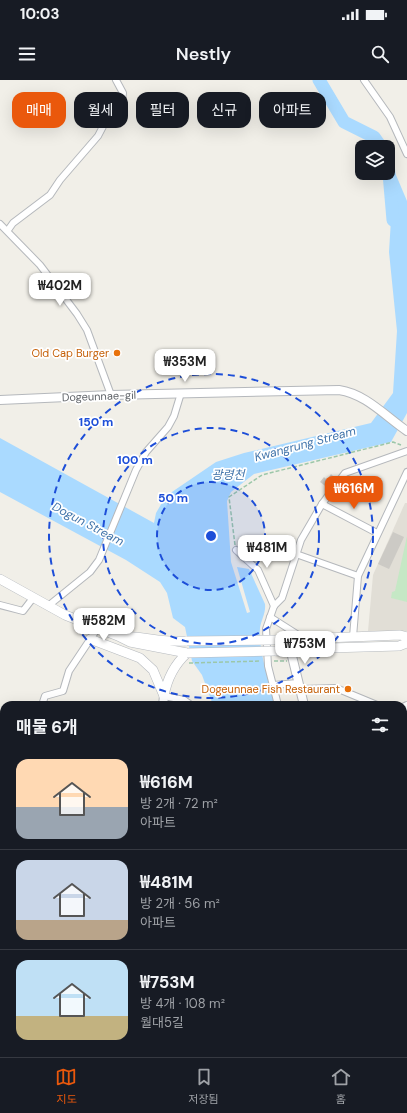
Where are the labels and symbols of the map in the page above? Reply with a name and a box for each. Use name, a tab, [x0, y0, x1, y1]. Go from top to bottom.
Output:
pin: ₩402M	[32, 273, 88, 307]
place label: Old Cap Burger	[31, 346, 109, 360]
marker: Old Cap Burger	[112, 348, 122, 358]
pin: ₩353M	[157, 349, 213, 383]
street label: Dogeunnae-gil	[62, 388, 136, 404]
text: 150 m	[79, 414, 113, 430]
water label: Kwangrung Stream	[253, 423, 358, 465]
text: 100 m	[117, 452, 153, 468]
water label: 광령천	[211, 467, 247, 483]
pin: ₩616M	[326, 476, 382, 510]
text: 50 m	[158, 490, 188, 506]
water label: Dogun Stream	[49, 498, 127, 550]
centre of rings	[204, 529, 218, 543]
pin: ₩481M	[239, 535, 295, 569]
pin: ₩582M	[76, 608, 132, 642]
pin: ₩753M	[277, 631, 333, 665]
place label: Dogeunnae Fish Restaurant	[202, 682, 340, 696]
marker: Dogeunnae Fish Restaurant	[343, 684, 353, 694]

